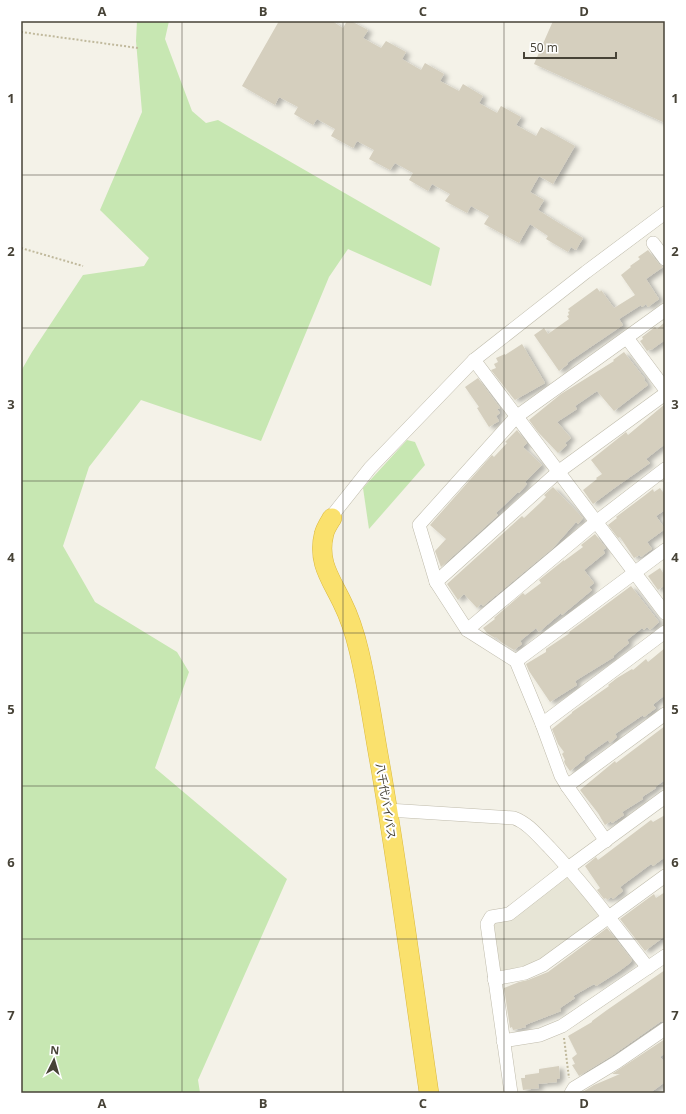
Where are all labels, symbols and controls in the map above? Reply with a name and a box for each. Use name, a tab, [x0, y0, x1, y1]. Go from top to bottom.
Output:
text: A	[98, 2, 107, 20]
text: B	[259, 2, 268, 20]
text: C	[419, 2, 427, 20]
text: D	[579, 2, 589, 20]
scale bar	[524, 34, 616, 60]
text: 50 m	[530, 39, 558, 56]
text: 1	[7, 89, 15, 107]
text: 1	[671, 89, 679, 107]
text: 2	[7, 242, 15, 260]
text: 2	[671, 242, 679, 260]
text: 3	[7, 395, 15, 413]
text: 3	[671, 395, 679, 413]
text: 4	[7, 548, 15, 566]
text: 4	[671, 548, 679, 566]
text: 5	[7, 700, 15, 718]
text: 5	[671, 700, 679, 718]
street label: 八千代バイパス	[373, 762, 400, 840]
text: 6	[7, 853, 15, 871]
text: 6	[671, 853, 679, 871]
text: 7	[7, 1006, 15, 1024]
text: 7	[671, 1006, 679, 1024]
north arrow	[34, 1040, 74, 1080]
text: N	[50, 1042, 60, 1057]
text: A	[98, 1094, 107, 1112]
text: B	[259, 1094, 268, 1112]
text: C	[419, 1094, 427, 1112]
text: D	[579, 1094, 589, 1112]

